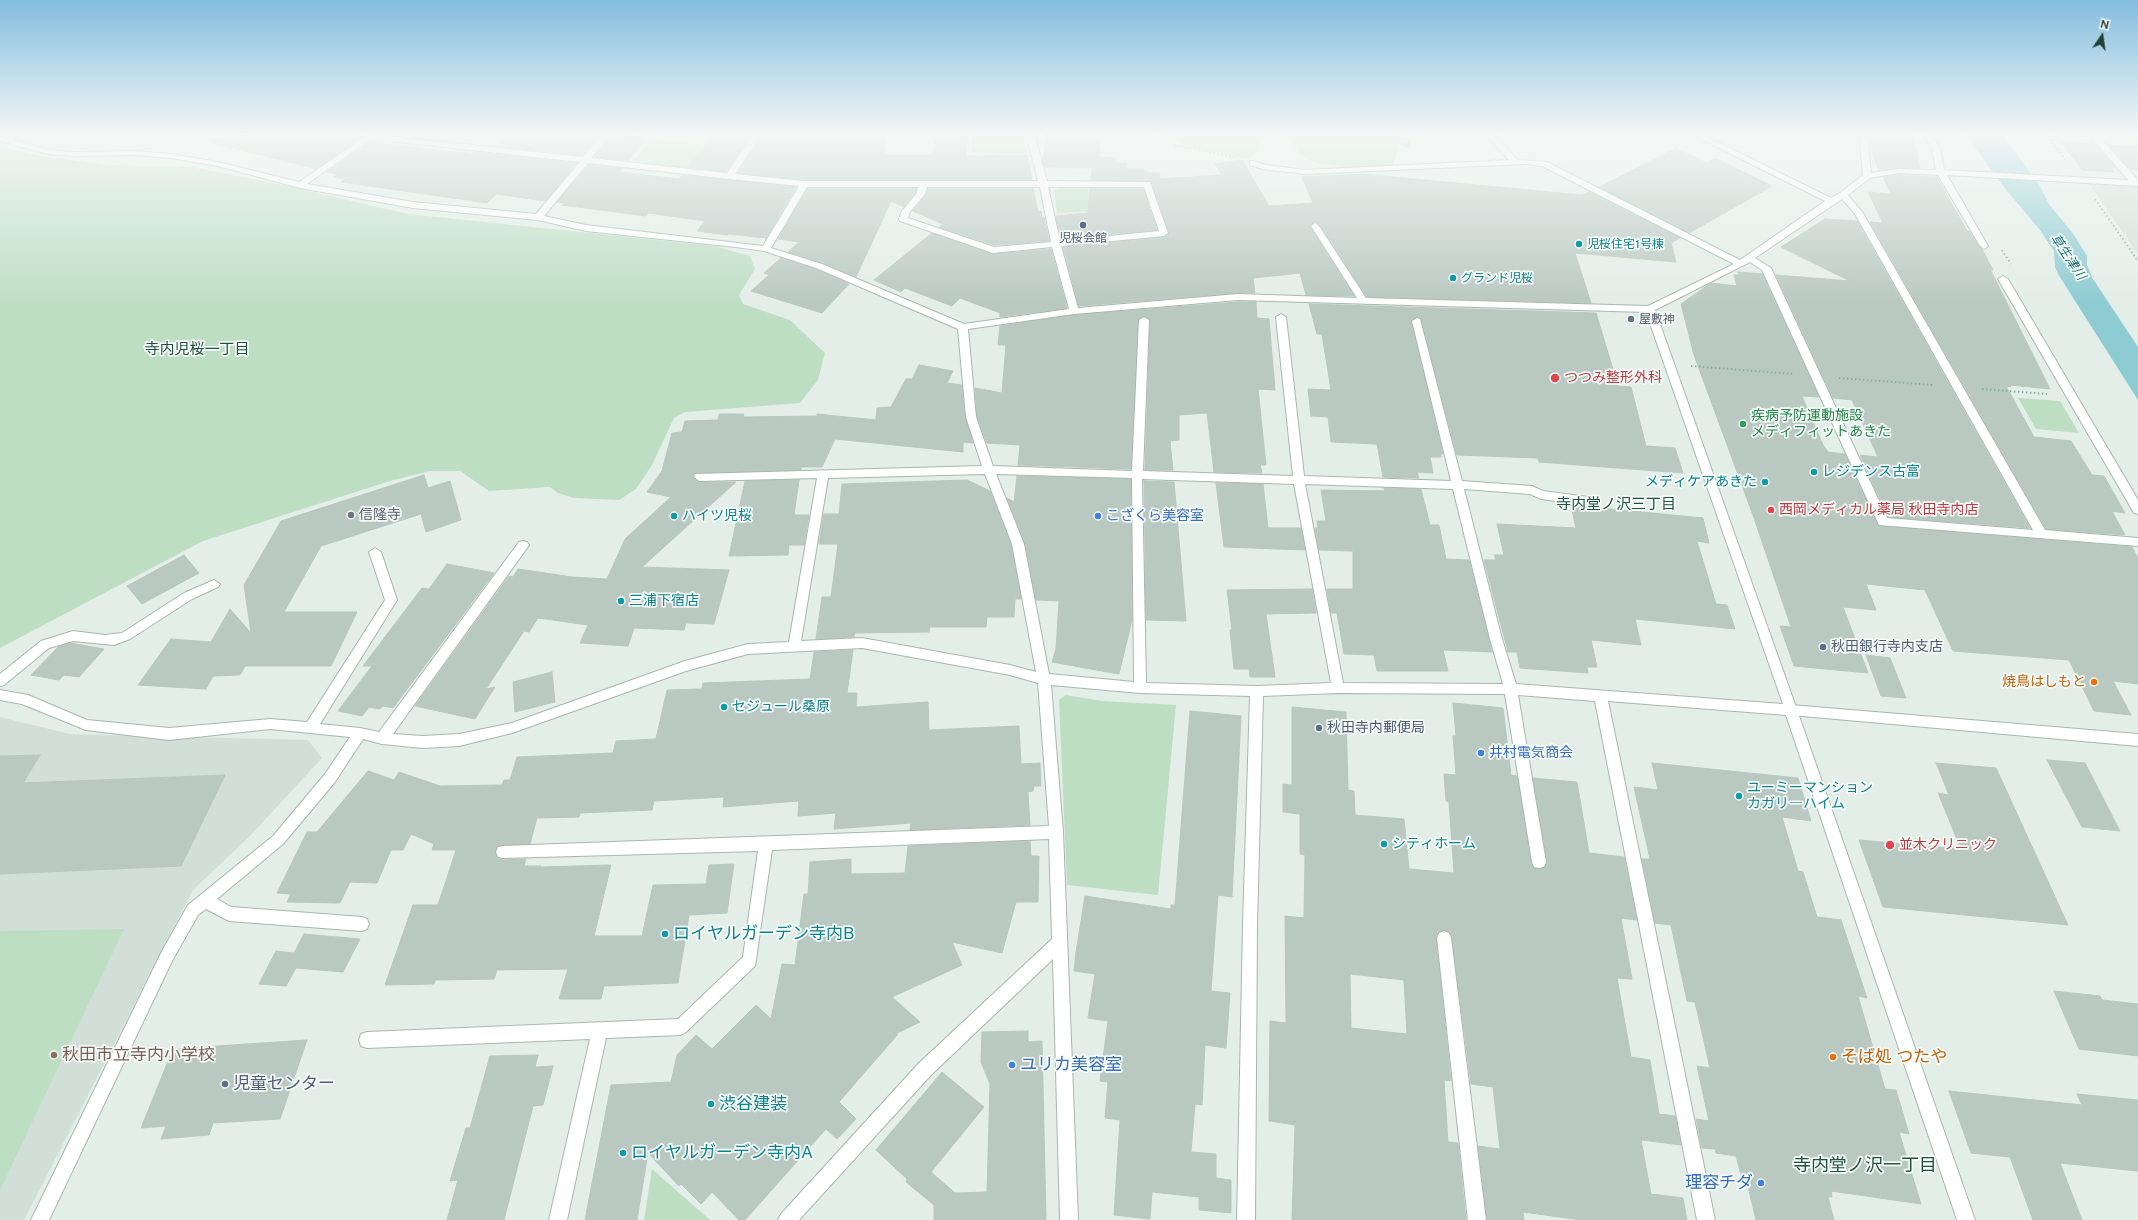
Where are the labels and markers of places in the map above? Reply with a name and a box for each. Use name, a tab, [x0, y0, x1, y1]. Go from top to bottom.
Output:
marker: 児桜会館	[1078, 220, 1088, 230]
place label: 児桜会館	[1059, 231, 1107, 245]
place label: 児桜住宅1号棟	[1587, 237, 1664, 251]
marker: 児桜住宅1号棟	[1574, 239, 1584, 249]
place label: グランド児桜	[1461, 271, 1533, 285]
marker: グランド児桜	[1448, 273, 1458, 283]
place label: 屋敷神	[1639, 312, 1675, 326]
marker: 屋敷神	[1626, 314, 1636, 324]
place label: つつみ整形外科	[1564, 370, 1662, 386]
marker: つつみ整形外科	[1549, 372, 1561, 384]
place label: 疾病予防運動施設 メディフィットあきた	[1751, 408, 1891, 440]
marker: 疾病予防運動施設 メディフィットあきた	[1738, 419, 1748, 429]
place label: レジデンス古富	[1822, 464, 1920, 480]
marker: レジデンス古富	[1809, 467, 1819, 477]
place label: メディケアあきた	[1645, 474, 1757, 490]
marker: メディケアあきた	[1760, 477, 1770, 487]
place label: 西岡メディカル薬局 秋田寺内店	[1779, 502, 1978, 518]
marker: 西岡メディカル薬局 秋田寺内店	[1766, 505, 1776, 515]
place label: 信隆寺	[359, 507, 401, 523]
place label: ハイツ児桜	[682, 508, 752, 524]
place label: こざくら美容室	[1106, 508, 1204, 524]
marker: 信隆寺	[346, 510, 356, 520]
marker: ハイツ児桜	[669, 511, 679, 521]
marker: こざくら美容室	[1093, 511, 1103, 521]
place label: 三浦下宿店	[629, 593, 699, 609]
marker: 三浦下宿店	[616, 596, 626, 606]
place label: 秋田銀行寺内支店	[1831, 639, 1943, 655]
marker: 秋田銀行寺内支店	[1818, 642, 1828, 652]
place label: 焼鳥はしもと	[2002, 674, 2086, 690]
marker: 焼鳥はしもと	[2089, 677, 2099, 687]
place label: セジュール桑原	[732, 699, 830, 715]
marker: セジュール桑原	[719, 702, 729, 712]
place label: 秋田寺内郵便局	[1327, 720, 1425, 736]
marker: 秋田寺内郵便局	[1314, 723, 1324, 733]
place label: 井村電気商会	[1489, 745, 1573, 761]
marker: 井村電気商会	[1476, 748, 1486, 758]
place label: ユーミーマンション カガリ―ハイム	[1747, 780, 1873, 812]
marker: ユーミーマンション カガリ―ハイム	[1734, 791, 1744, 801]
place label: シティホーム	[1392, 836, 1476, 852]
place label: 並木クリニック	[1899, 837, 1997, 853]
marker: シティホーム	[1379, 839, 1389, 849]
marker: 並木クリニック	[1884, 839, 1896, 851]
place label: ロイヤルガーデン寺内B	[673, 924, 854, 944]
marker: ロイヤルガーデン寺内B	[660, 929, 670, 939]
place label: 秋田市立寺内小学校	[62, 1045, 215, 1065]
place label: そば処 つたや	[1841, 1047, 1947, 1067]
marker: 秋田市立寺内小学校	[49, 1050, 59, 1060]
marker: そば処 つたや	[1828, 1052, 1838, 1062]
place label: ユリカ美容室	[1020, 1055, 1122, 1075]
marker: ユリカ美容室	[1007, 1060, 1017, 1070]
place label: 児童センター	[233, 1074, 335, 1094]
marker: 児童センター	[220, 1079, 230, 1089]
place label: 渋谷建装	[719, 1094, 787, 1114]
marker: 渋谷建装	[706, 1099, 716, 1109]
place label: ロイヤルガーデン寺内A	[631, 1143, 813, 1163]
marker: ロイヤルガーデン寺内A	[618, 1148, 628, 1158]
place label: 理容チダ	[1685, 1173, 1753, 1193]
marker: 理容チダ	[1756, 1178, 1766, 1188]

